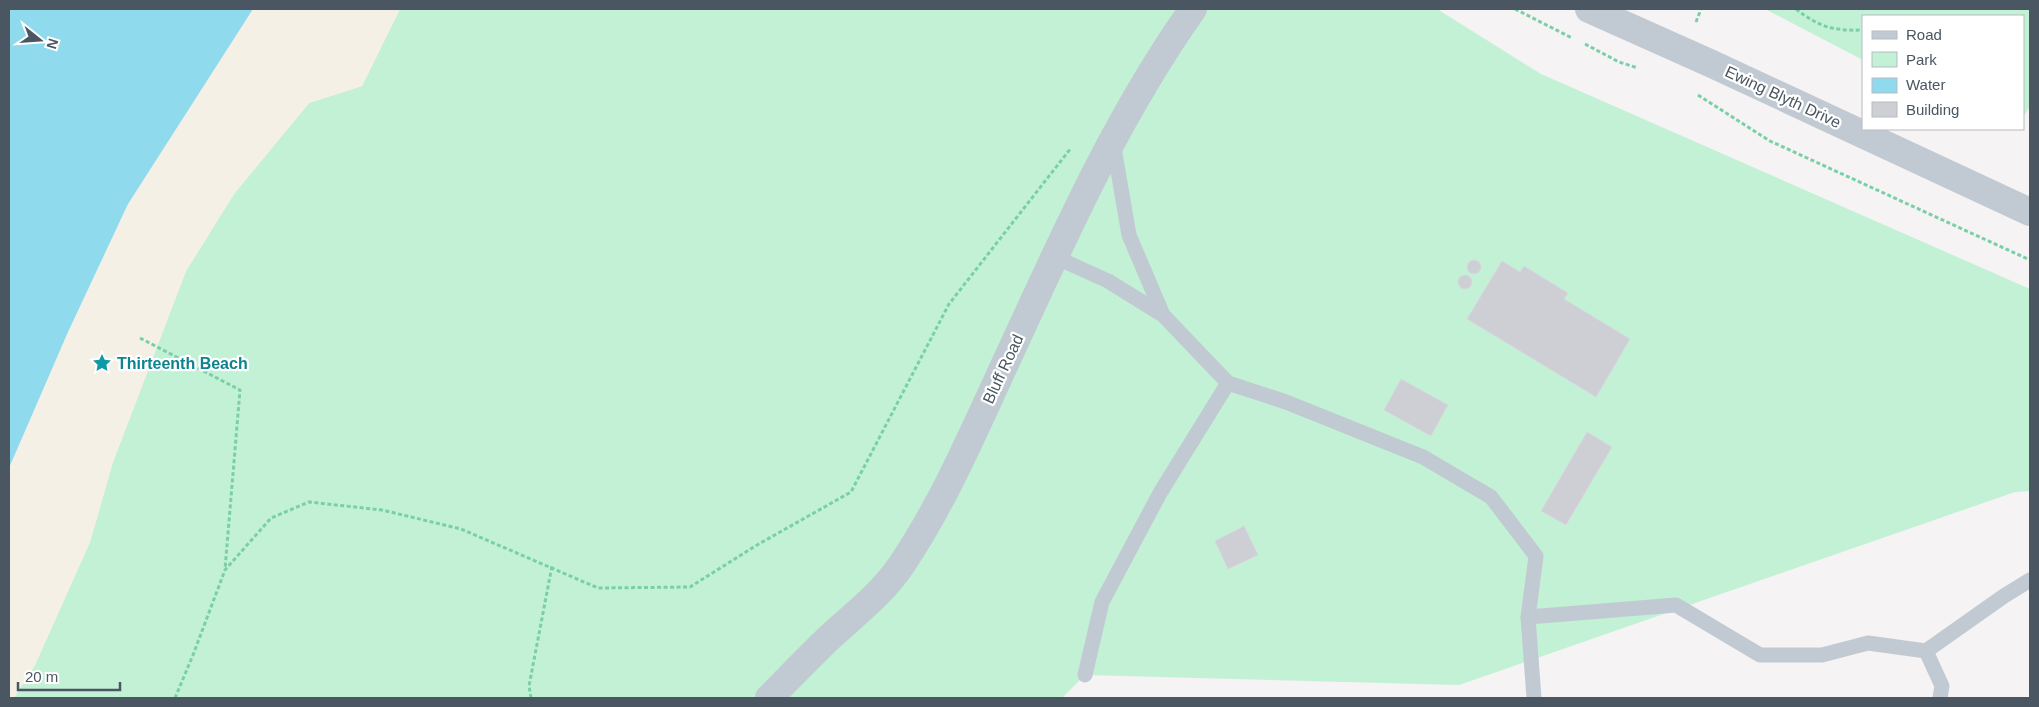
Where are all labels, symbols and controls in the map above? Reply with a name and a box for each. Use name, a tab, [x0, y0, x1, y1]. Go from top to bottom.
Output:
north arrow	[15, 15, 65, 65]
legend	[1862, 15, 2024, 130]
text: Road	[1906, 26, 1942, 43]
text: N	[43, 37, 62, 51]
text: Park	[1906, 51, 1937, 68]
street label: Ewing Blyth Drive	[1723, 63, 1843, 131]
text: Water	[1906, 76, 1945, 93]
text: Building	[1906, 101, 1959, 118]
street label: Bluff Road	[980, 332, 1026, 406]
place icon: Thirteenth Beach	[91, 352, 113, 374]
place label: Thirteenth Beach	[117, 355, 248, 372]
scale bar	[18, 660, 120, 692]
text: 20 m	[25, 668, 58, 685]

